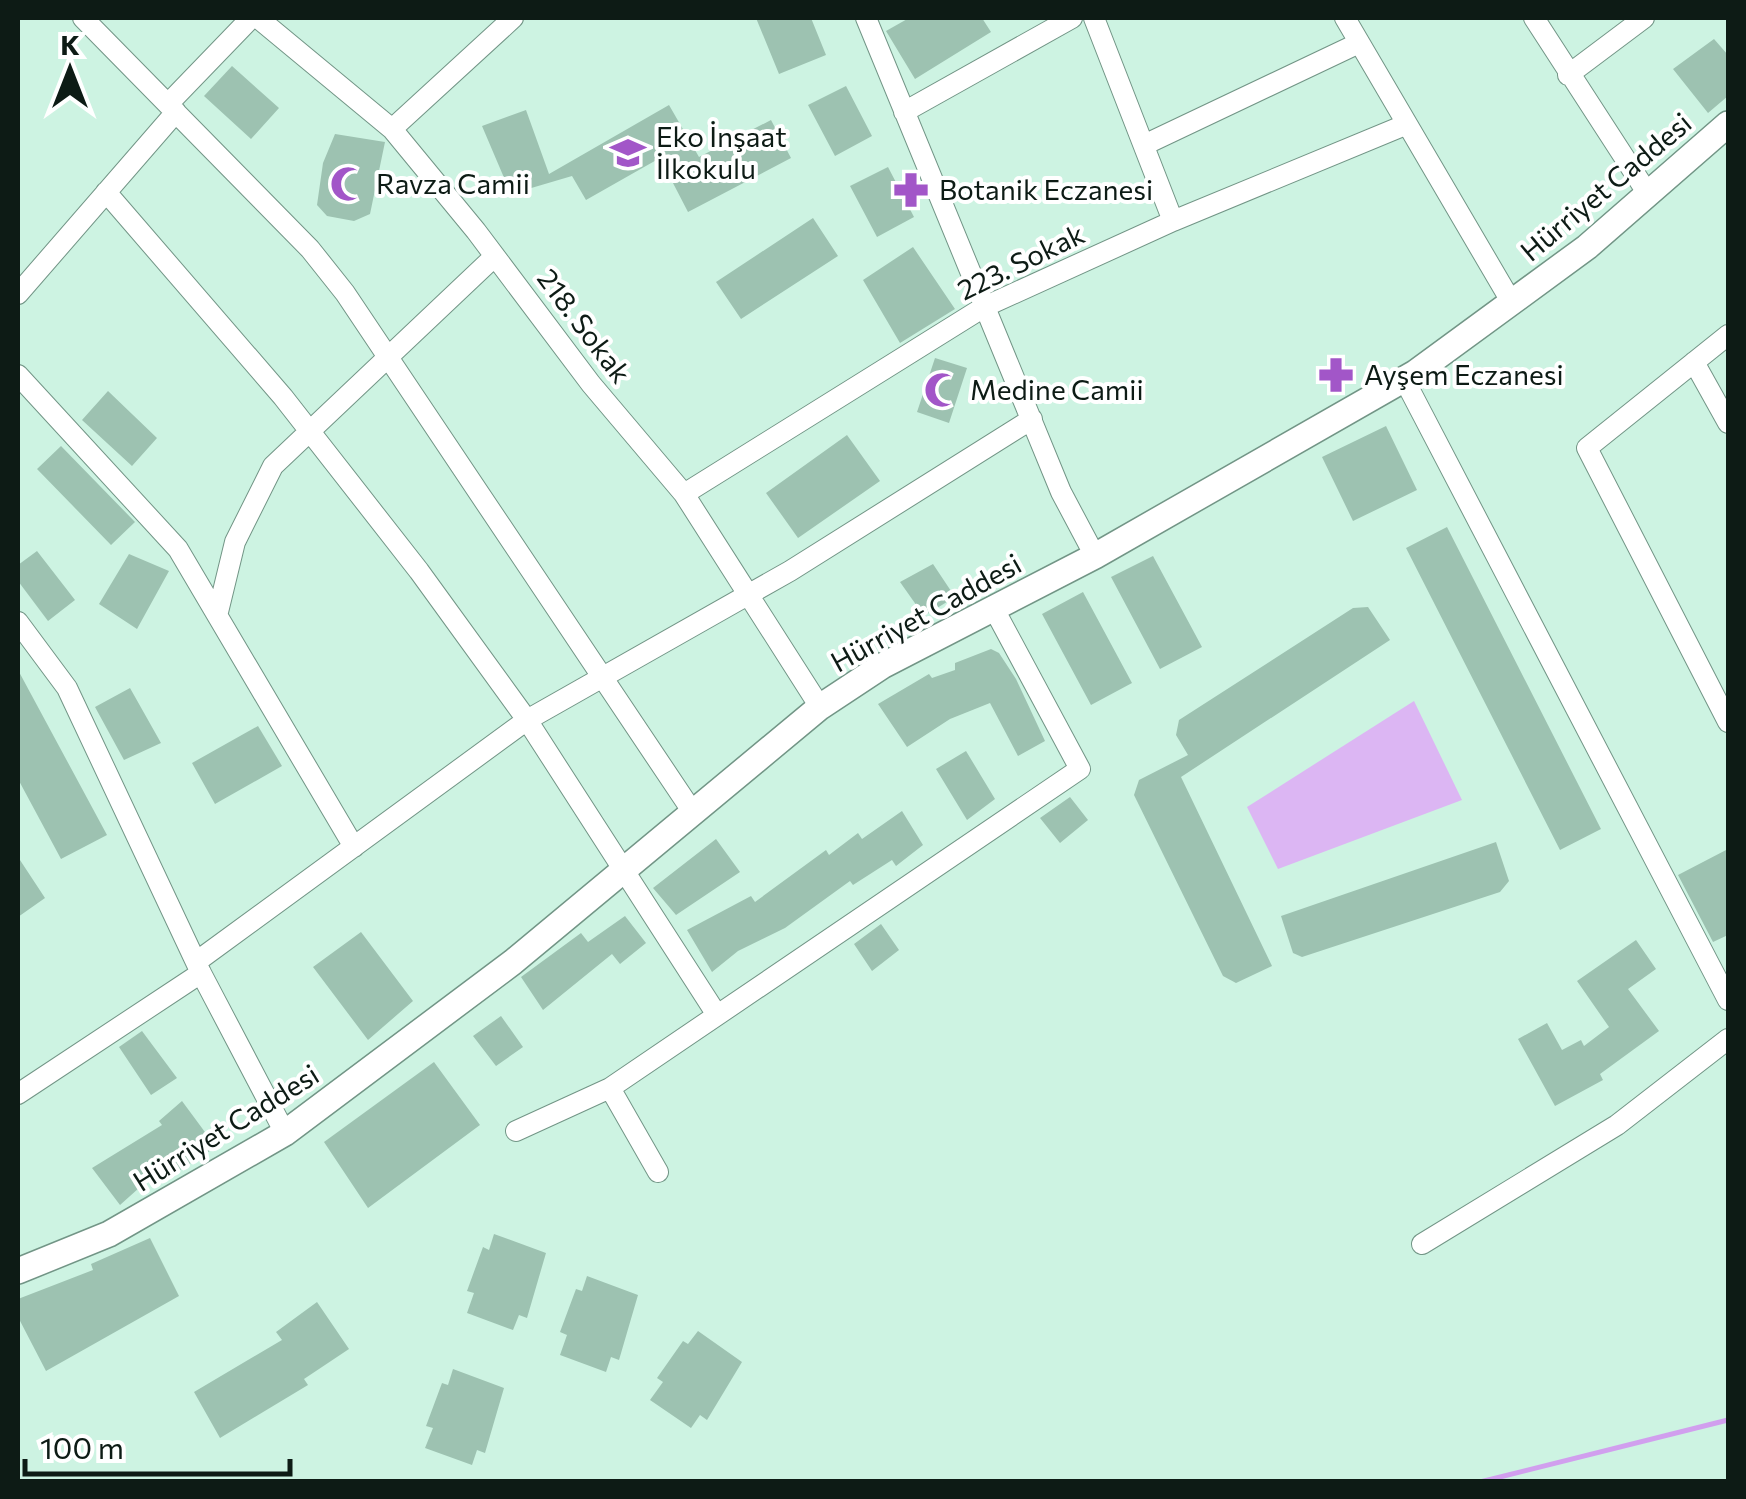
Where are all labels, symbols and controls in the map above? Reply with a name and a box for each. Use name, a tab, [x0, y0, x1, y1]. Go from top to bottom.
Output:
north arrow	[20, 20, 120, 120]
text: K	[60, 27, 80, 61]
street label: Hürriyet Caddesi	[1513, 105, 1698, 268]
place label: Eko İnşaat İlkokulu	[656, 119, 787, 185]
school or university icon: Eko İnşaat İlkokulu	[609, 134, 647, 172]
mosque icon: Ravza Camii	[329, 165, 367, 203]
place label: Ravza Camii	[376, 166, 530, 200]
pharmacy icon: Botanik Eczanesi	[892, 171, 930, 209]
place label: Botanik Eczanesi	[939, 172, 1153, 206]
street label: 223. Sokak	[952, 216, 1089, 306]
street label: 218. Sokak	[531, 262, 639, 389]
pharmacy icon: Ayşem Eczanesi	[1317, 356, 1355, 394]
place label: Ayşem Eczanesi	[1364, 357, 1564, 391]
mosque icon: Medine Camii	[923, 371, 961, 409]
place label: Medine Camii	[970, 372, 1144, 406]
street label: Hürriyet Caddesi	[824, 546, 1027, 678]
street label: Hürriyet Caddesi	[126, 1056, 325, 1198]
scale bar	[25, 1414, 290, 1476]
text: 100 m	[40, 1428, 124, 1465]

